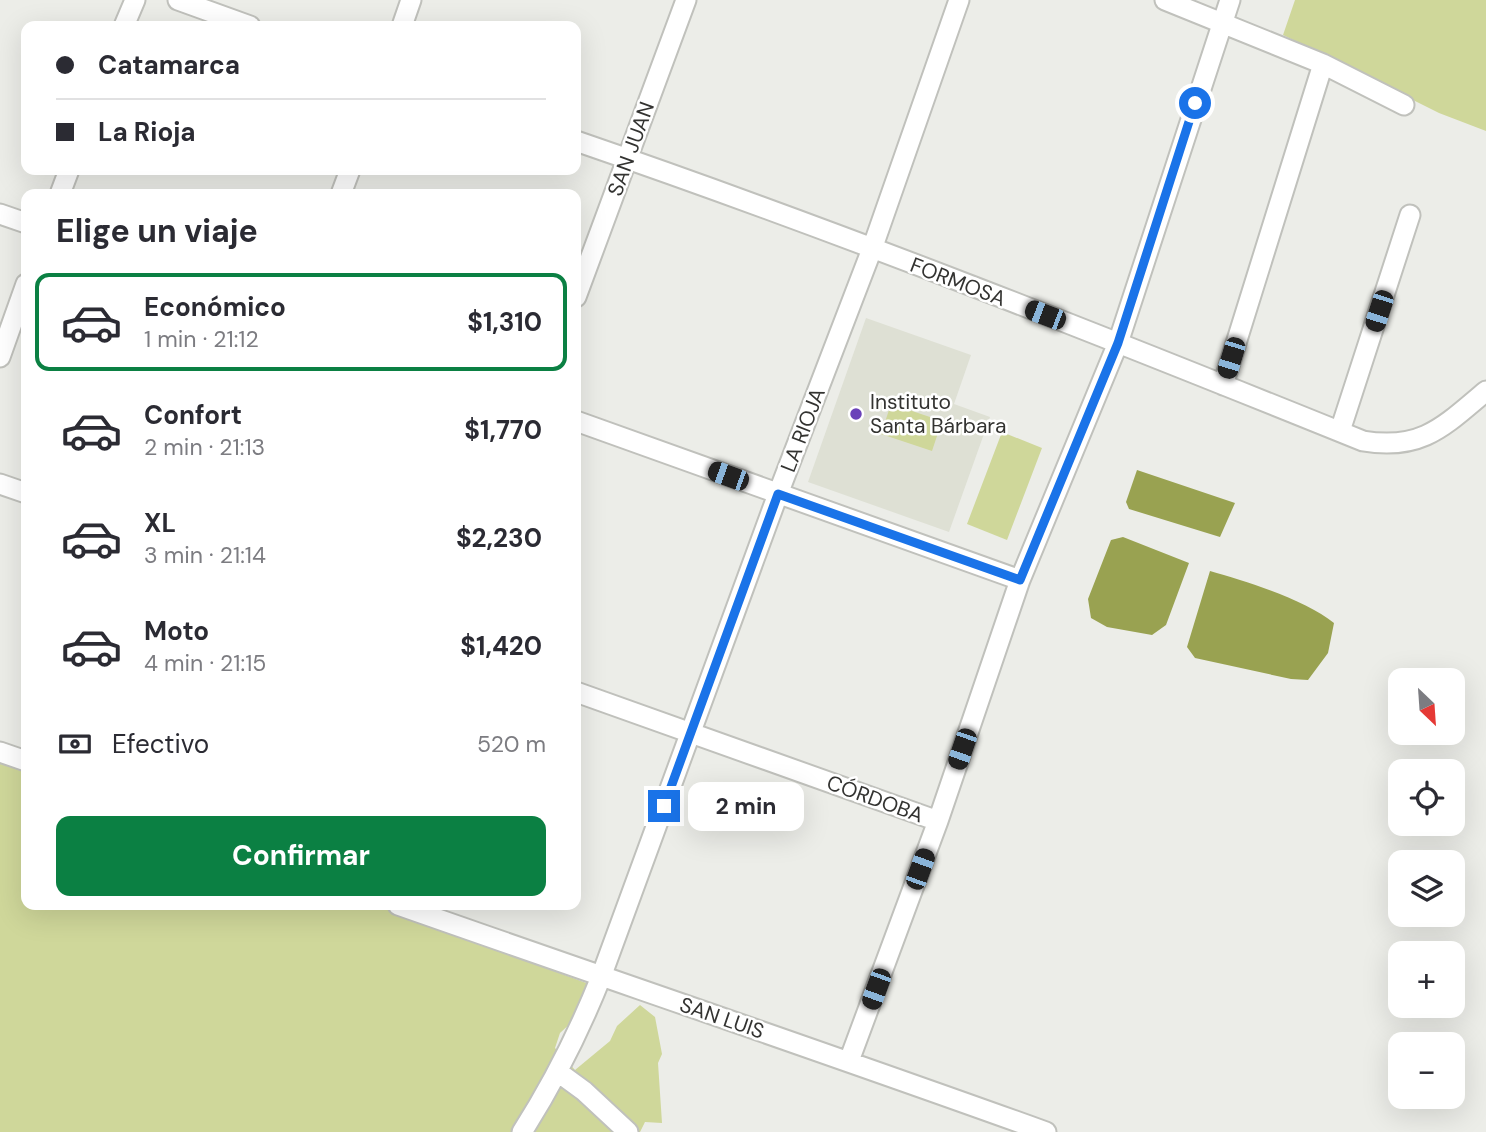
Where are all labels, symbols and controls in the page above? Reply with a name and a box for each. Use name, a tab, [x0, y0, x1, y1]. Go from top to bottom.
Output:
text: Catamarca	[98, 48, 240, 82]
route start	[1179, 87, 1211, 119]
street label: SAN JUAN	[601, 98, 661, 200]
text: La Rioja	[98, 115, 196, 149]
text: Elige un viaje	[56, 210, 258, 252]
street label: FORMOSA	[906, 251, 1010, 313]
car	[1363, 288, 1396, 334]
text: Económico	[144, 290, 286, 324]
icon: car	[60, 291, 123, 354]
car	[1022, 298, 1069, 332]
text: $1,310	[467, 305, 542, 339]
text: 1 min · 21:12	[144, 324, 259, 354]
car	[1215, 335, 1248, 381]
street label: LA RIOJA	[774, 384, 832, 476]
place label: Instituto Santa Bárbara	[870, 388, 1007, 440]
text: Confort	[144, 398, 242, 432]
icon: car	[60, 399, 123, 462]
marker: Instituto Santa Bárbara	[848, 406, 864, 422]
text: $1,770	[464, 413, 542, 447]
text: 2 min · 21:13	[144, 432, 265, 462]
car	[705, 459, 752, 493]
text: XL	[144, 506, 176, 540]
icon: car	[60, 507, 123, 570]
text: $2,230	[456, 521, 542, 555]
text: 3 min · 21:14	[144, 540, 266, 570]
text: Moto	[144, 614, 209, 648]
icon: car	[60, 615, 123, 678]
text: $1,420	[460, 629, 542, 663]
text: 4 min · 21:15	[144, 648, 266, 678]
north arrow	[1388, 668, 1465, 746]
map controls	[1388, 668, 1465, 1109]
icon: cash	[56, 725, 94, 763]
car	[946, 726, 979, 772]
text: Efectivo	[112, 727, 209, 761]
text: 520 m	[477, 729, 546, 759]
button: locate	[1388, 759, 1465, 836]
street label: CÓRDOBA	[823, 769, 927, 829]
callout: 2 min	[688, 782, 804, 830]
route end	[648, 790, 680, 822]
text: 2 min	[716, 791, 776, 821]
button: Confirmar	[56, 816, 546, 896]
car	[903, 846, 938, 892]
button: layers	[1388, 850, 1465, 927]
button: +	[1388, 941, 1465, 1018]
car	[859, 966, 894, 1012]
street label: SAN LUIS	[676, 991, 768, 1045]
button: −	[1388, 1032, 1465, 1109]

